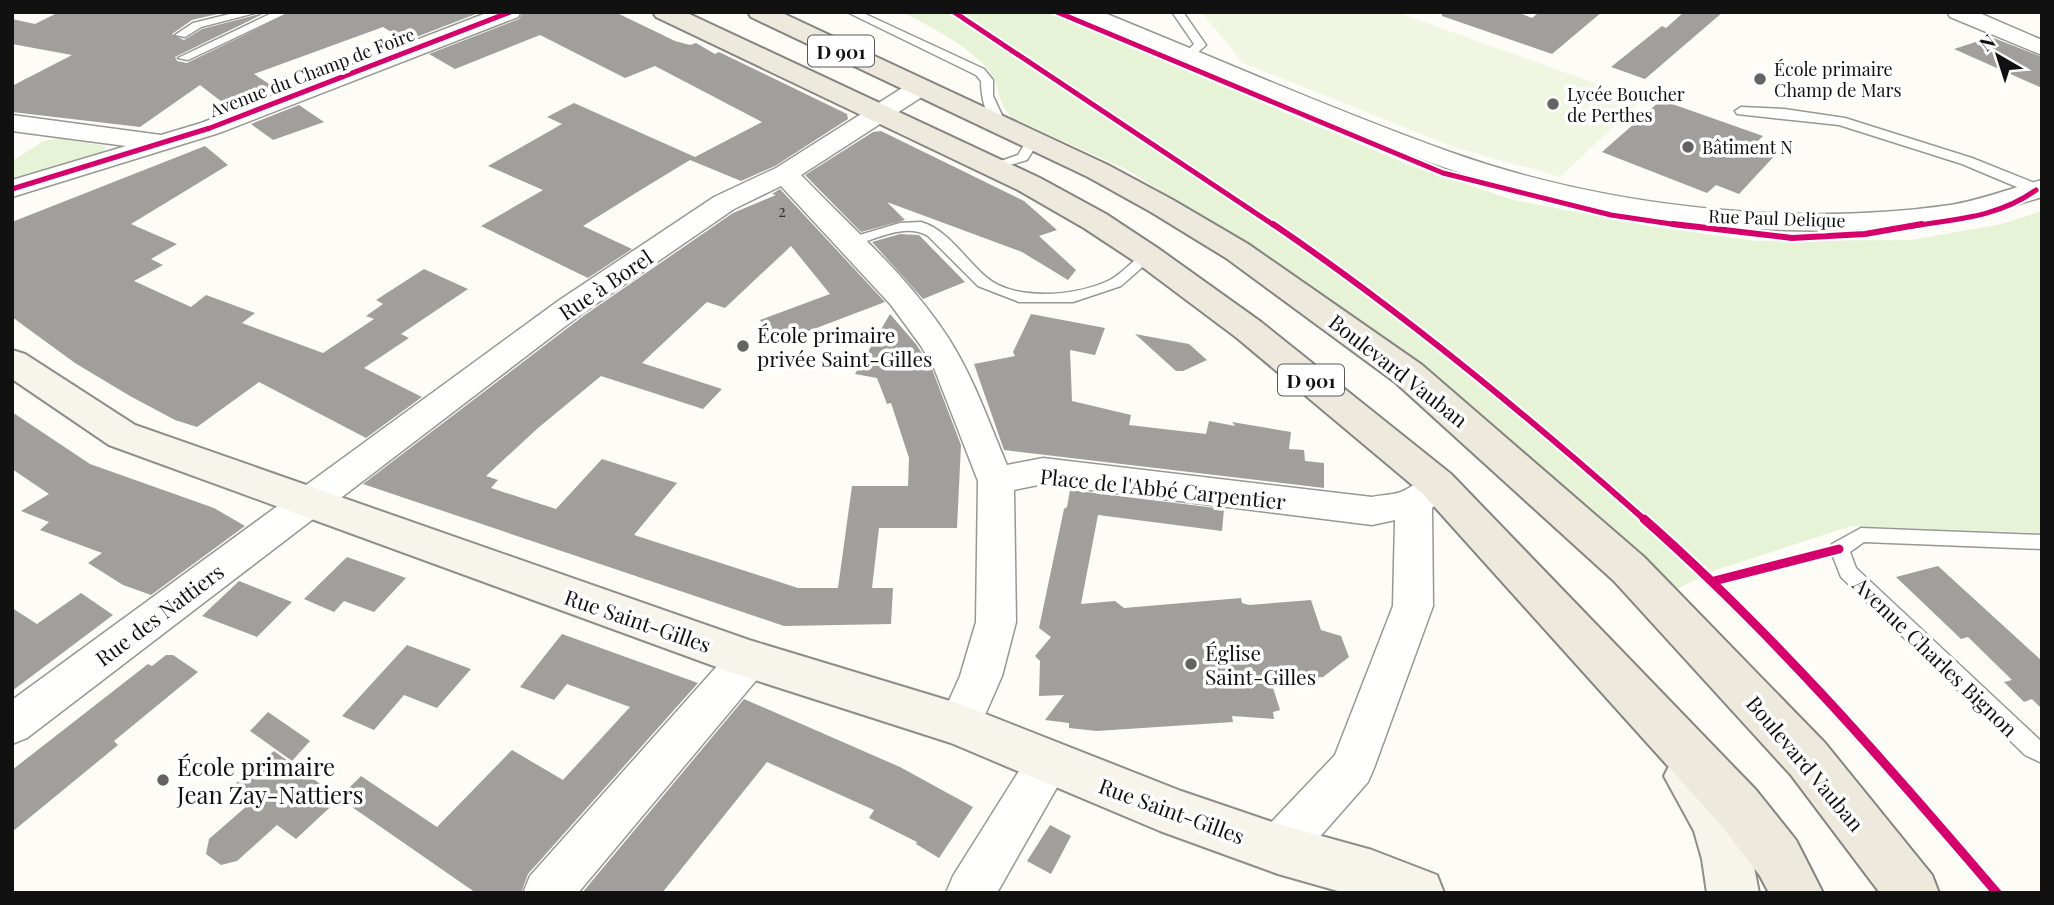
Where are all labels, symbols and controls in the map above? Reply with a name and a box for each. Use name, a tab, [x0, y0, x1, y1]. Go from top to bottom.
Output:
north arrow	[1963, 21, 2033, 91]
street label: Avenue du Champ de Foire	[205, 22, 418, 123]
text: N	[1973, 27, 2000, 56]
road number: D 901	[808, 36, 874, 66]
place label: École primaire Champ de Mars	[1774, 57, 1902, 102]
marker: École primaire Champ de Mars	[1752, 71, 1768, 87]
place label: Lycée Boucher de Perthes	[1567, 82, 1685, 127]
marker: Lycée Boucher de Perthes	[1545, 96, 1561, 112]
place label: Bâtiment N	[1702, 135, 1793, 159]
marker: Bâtiment N	[1680, 139, 1696, 155]
house number: 2	[778, 200, 786, 221]
street label: Rue Paul Delique	[1708, 204, 1846, 232]
street label: Rue à Borel	[553, 242, 657, 326]
street label: Boulevard Vauban	[1324, 307, 1474, 433]
place label: École primaire privée Saint-Gilles	[757, 320, 932, 372]
marker: École primaire privée Saint-Gilles	[735, 338, 751, 354]
road number: D 901	[1278, 364, 1344, 396]
street label: Place de l'Abbé Carpentier	[1039, 461, 1288, 515]
street label: Rue des Nattiers	[89, 557, 229, 671]
street label: Avenue Charles Bignon	[1847, 569, 2025, 742]
street label: Rue Saint-Gilles	[561, 582, 715, 658]
place label: Église Saint-Gilles	[1205, 638, 1316, 690]
marker: Église Saint-Gilles	[1183, 656, 1199, 672]
street label: Boulevard Vauban	[1741, 689, 1871, 837]
place label: École primaire Jean Zay-Nattiers	[176, 750, 363, 810]
street label: Rue Saint-Gilles	[1095, 771, 1249, 849]
marker: École primaire Jean Zay-Nattiers	[155, 772, 171, 788]

